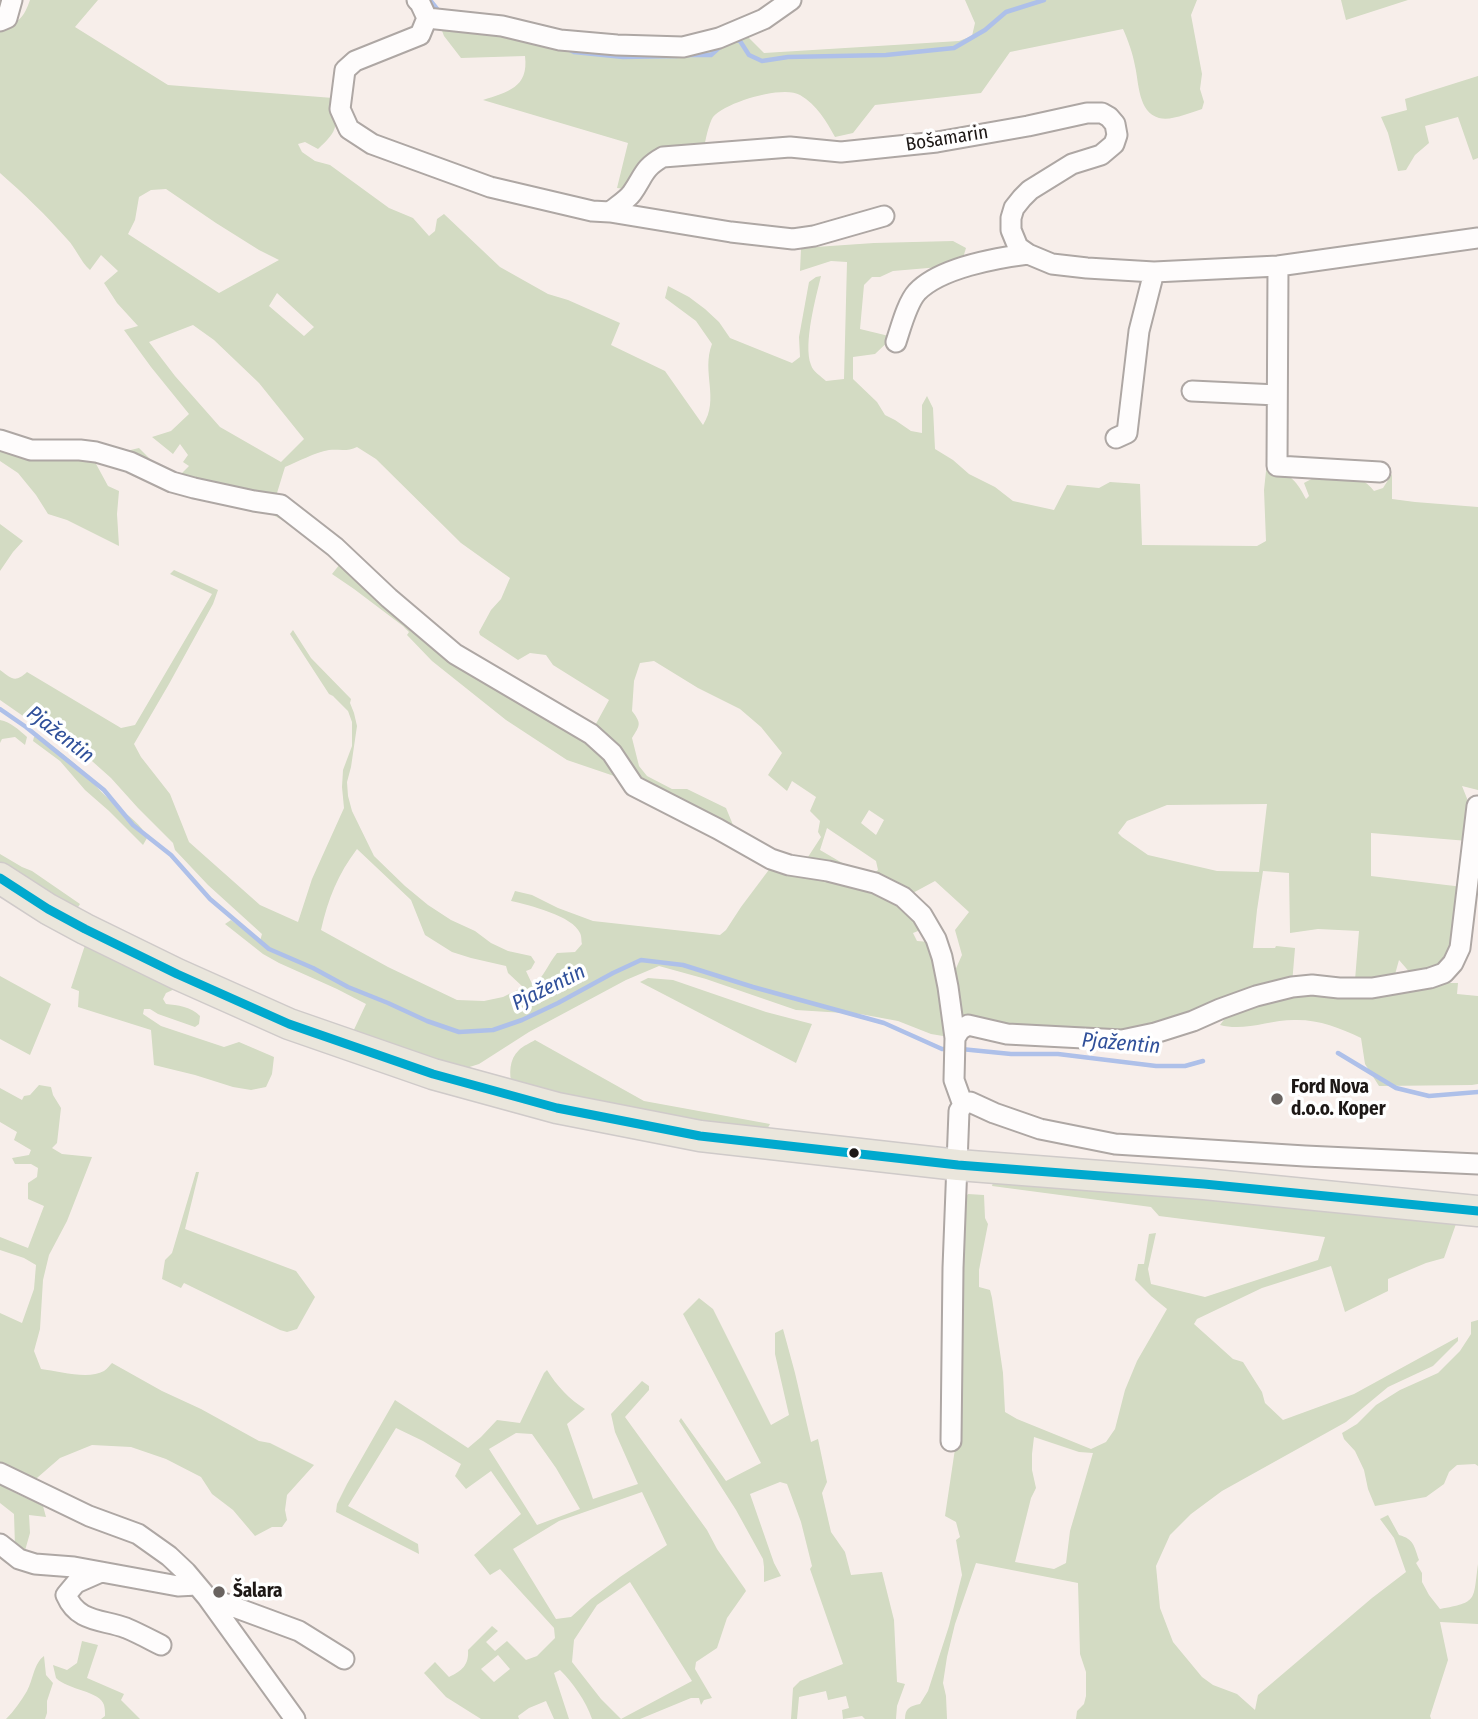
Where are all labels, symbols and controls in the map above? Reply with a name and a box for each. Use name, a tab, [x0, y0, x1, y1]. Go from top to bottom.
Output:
street label: Bošamarin	[904, 121, 990, 157]
water label: Pjažentin	[21, 701, 99, 769]
water label: Pjažentin	[508, 959, 590, 1017]
water label: Pjažentin	[1081, 1028, 1161, 1060]
place label: Ford Nova d.o.o. Koper	[1291, 1077, 1386, 1121]
marker: Ford Nova d.o.o. Koper	[1269, 1091, 1285, 1107]
unlabelled marker	[847, 1146, 861, 1160]
place label: Šalara	[233, 1581, 282, 1603]
marker: Šalara	[211, 1584, 227, 1600]

